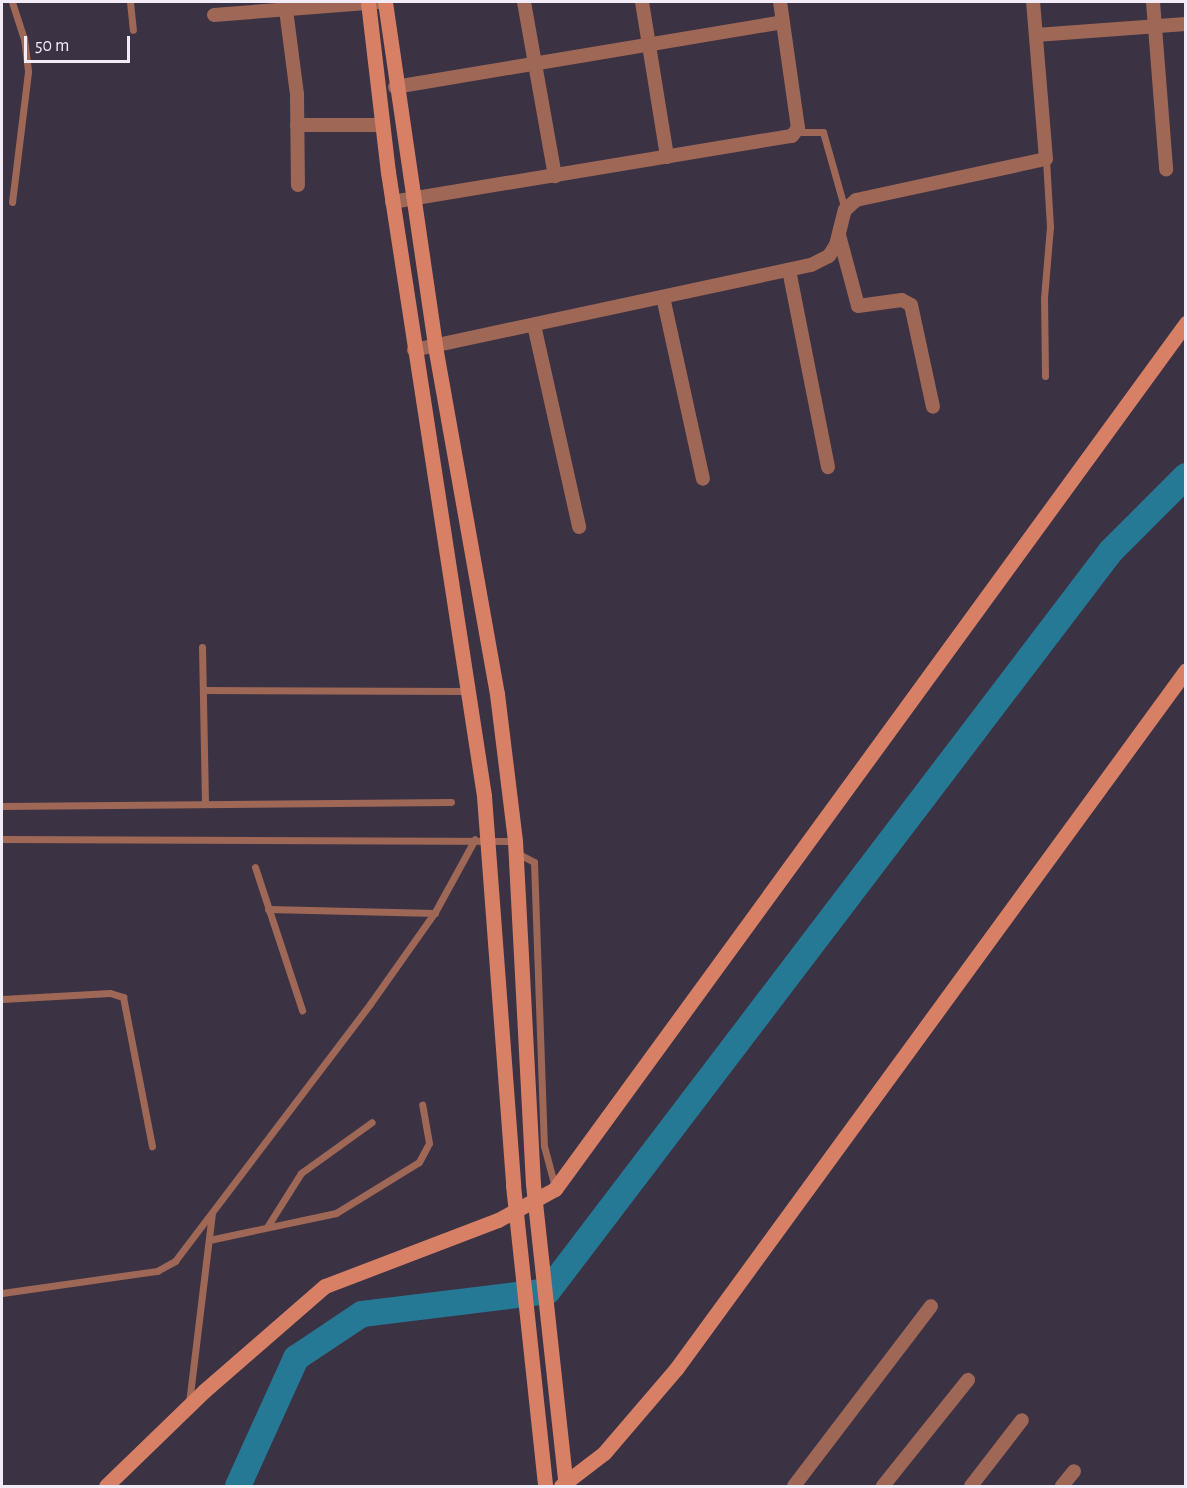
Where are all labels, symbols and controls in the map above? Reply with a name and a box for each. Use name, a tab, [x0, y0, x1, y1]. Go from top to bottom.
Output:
scale bar	[27, 24, 134, 62]
text: 50 m	[35, 37, 69, 55]

